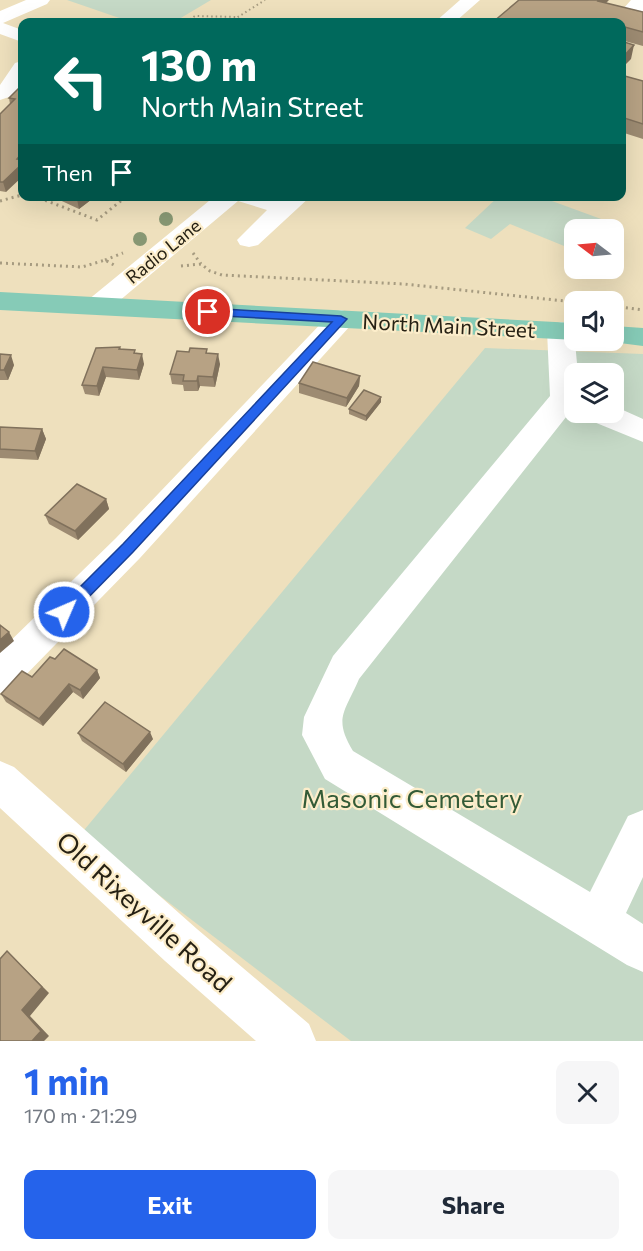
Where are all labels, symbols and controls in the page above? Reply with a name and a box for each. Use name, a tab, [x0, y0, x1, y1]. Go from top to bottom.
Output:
text: 130 m	[141, 38, 257, 90]
icon: left	[42, 42, 120, 120]
text: North Main Street	[141, 90, 364, 123]
icon: arrive	[105, 156, 138, 189]
text: Then	[42, 159, 93, 186]
street label: Radio Lane	[121, 214, 205, 288]
north arrow	[564, 219, 624, 279]
map controls	[564, 219, 624, 423]
pin	[182, 286, 233, 337]
button: sound	[564, 291, 624, 351]
icon: arrive	[191, 295, 224, 328]
street label: North Main Street	[362, 308, 536, 342]
button: layers	[564, 363, 624, 423]
position arrow	[32, 580, 96, 644]
park label: Masonic Cemetery	[302, 782, 522, 813]
street label: Old Rixeyville Road	[51, 824, 239, 998]
text: 1 min	[24, 1058, 109, 1102]
button: close	[556, 1061, 619, 1124]
text: 170 m · 21:29	[24, 1103, 137, 1127]
button: Exit	[24, 1170, 316, 1239]
button: Share	[328, 1170, 619, 1239]

